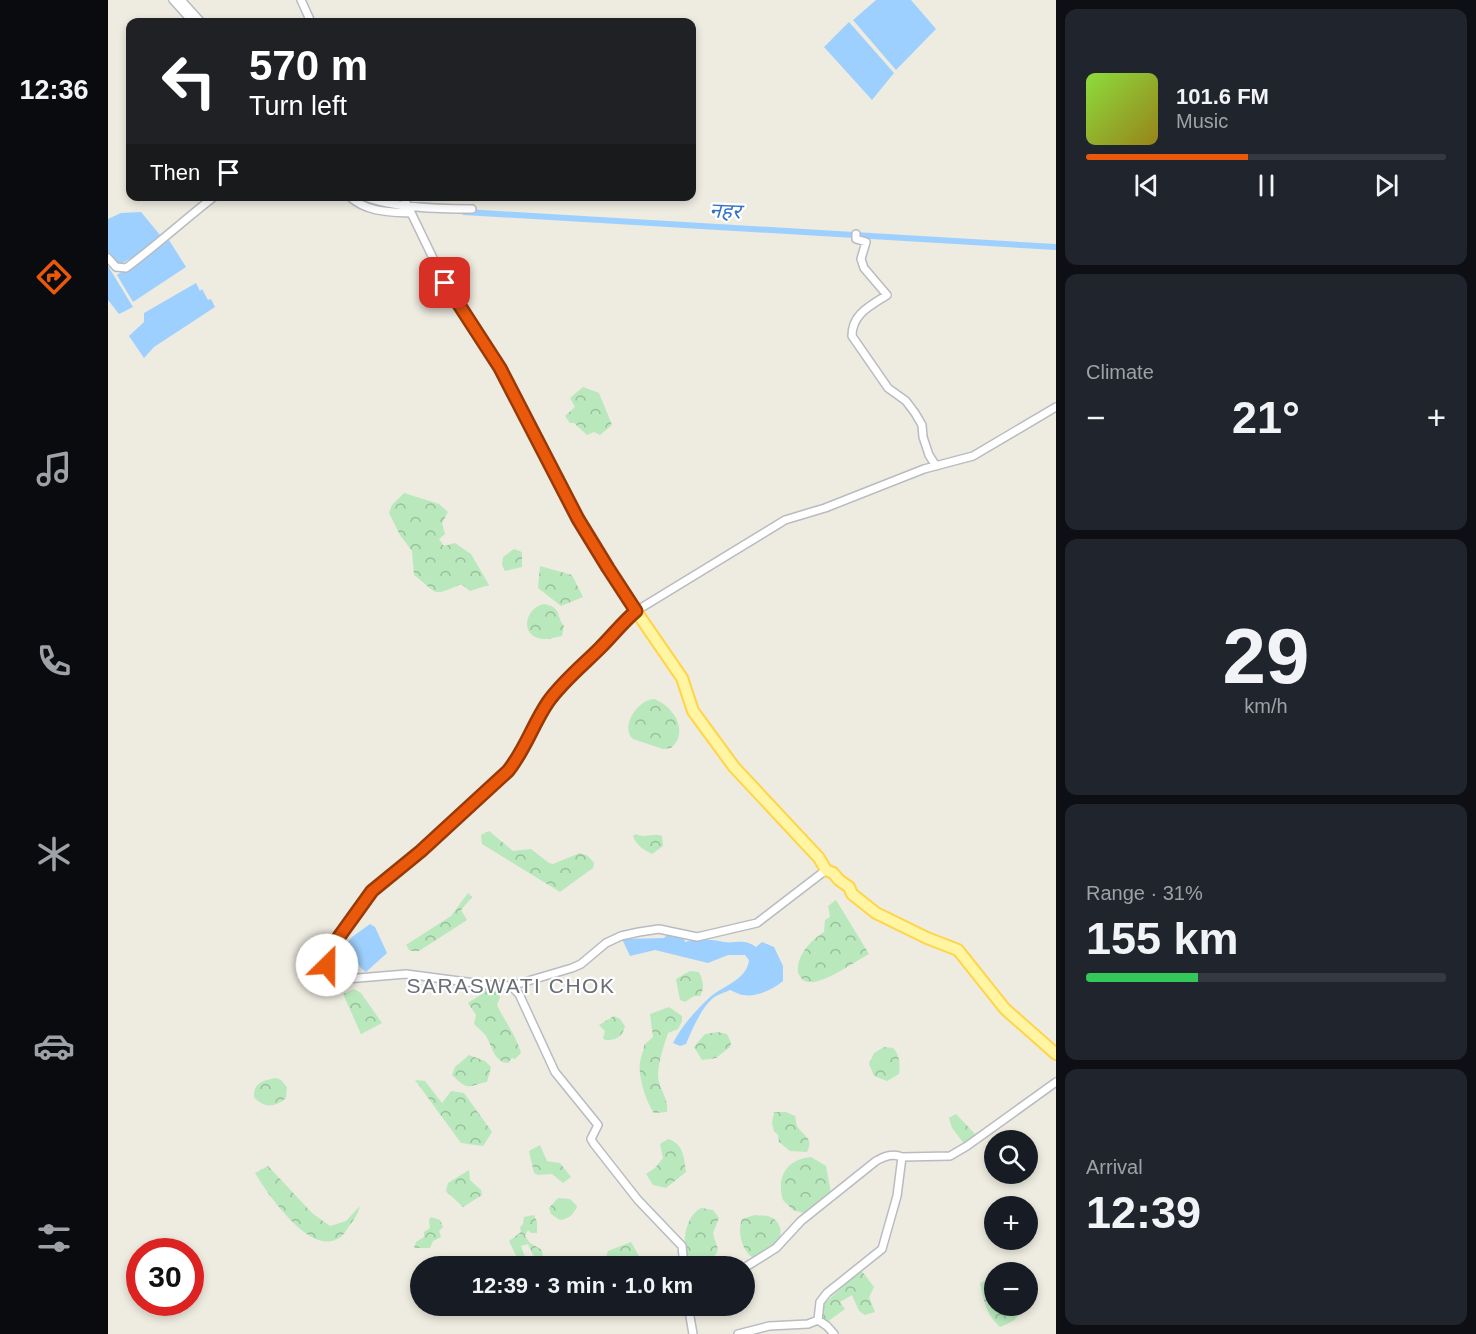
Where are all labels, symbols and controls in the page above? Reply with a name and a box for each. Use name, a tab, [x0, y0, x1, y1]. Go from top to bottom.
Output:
icon: left	[150, 42, 228, 120]
text: 570 m	[249, 42, 368, 89]
text: 12:36	[19, 75, 89, 105]
text: 101.6 FM	[1176, 84, 1269, 109]
text: Turn left	[249, 91, 347, 121]
text: Music	[1176, 110, 1228, 132]
icon: arrive	[212, 156, 245, 189]
text: Then	[150, 160, 200, 185]
icon: previous	[1130, 169, 1163, 202]
icon: pause	[1250, 169, 1283, 202]
icon: next	[1370, 169, 1403, 202]
water label: नहर	[709, 198, 746, 223]
icon: directions	[33, 256, 75, 298]
pin	[419, 257, 470, 308]
icon: arrive	[428, 266, 461, 299]
text: Climate	[1086, 361, 1154, 383]
text: 21°	[1232, 392, 1300, 443]
text: −	[1086, 399, 1105, 436]
text: +	[1427, 399, 1446, 436]
icon: music	[33, 448, 75, 490]
text: 29	[1223, 612, 1309, 700]
icon: phone	[33, 640, 75, 682]
text: km/h	[1244, 695, 1288, 717]
icon: climate	[33, 833, 75, 875]
text: Range · 31%	[1086, 882, 1203, 904]
text: 155 km	[1086, 913, 1239, 964]
position arrow	[295, 933, 359, 997]
district label: SARASWATI CHOK	[407, 974, 615, 997]
icon: car	[33, 1025, 75, 1067]
map controls	[984, 1130, 1038, 1316]
button: search	[984, 1130, 1038, 1184]
text: Arrival	[1086, 1156, 1143, 1178]
text: 12:39	[1086, 1187, 1201, 1238]
button: +	[984, 1196, 1038, 1250]
icon: filters	[33, 1217, 75, 1259]
speed limit sign: 30	[126, 1238, 204, 1316]
button: −	[984, 1262, 1038, 1316]
text: 12:39 · 3 min · 1.0 km	[472, 1273, 693, 1298]

